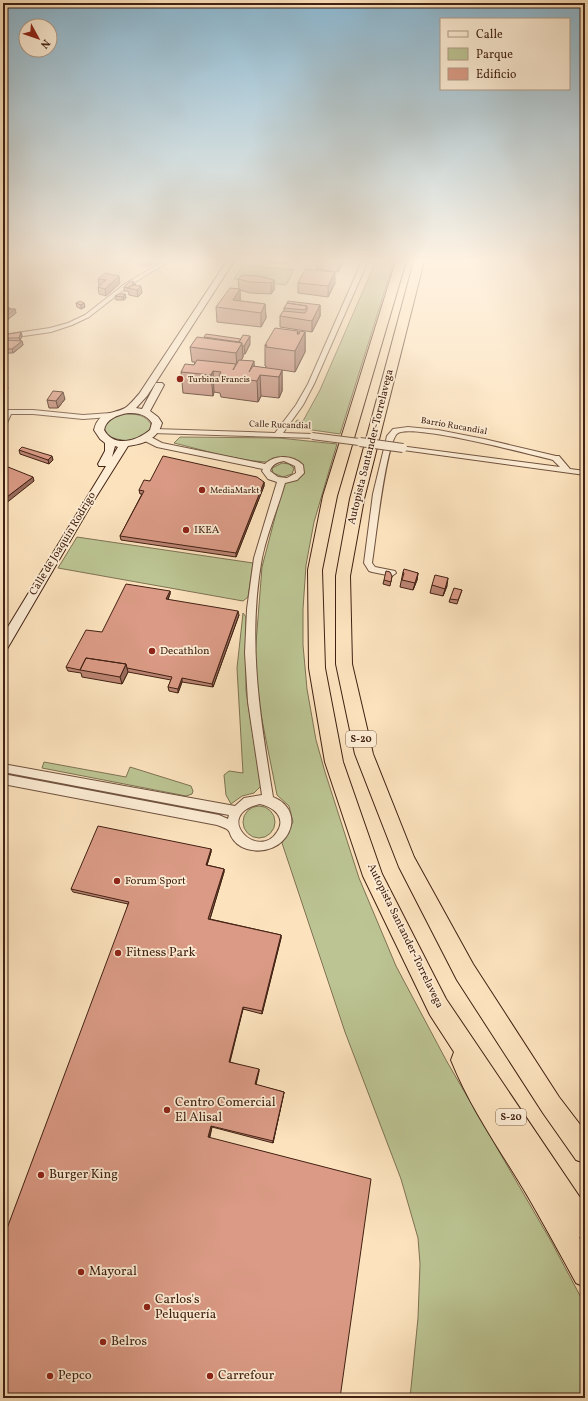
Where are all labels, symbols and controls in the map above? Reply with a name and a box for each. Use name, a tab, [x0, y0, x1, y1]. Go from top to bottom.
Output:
north arrow	[18, 18, 58, 58]
legend	[440, 18, 570, 90]
text: Calle	[476, 27, 503, 43]
text: N	[36, 36, 53, 51]
text: Parque	[476, 47, 513, 63]
text: Edificio	[476, 67, 516, 83]
street label: Autopista Santander-Torrelavega	[344, 367, 398, 526]
place label: Turbina Francis	[188, 373, 250, 386]
marker: Turbina Francis	[175, 374, 185, 384]
street label: Barrio Rucandial	[420, 414, 488, 438]
street label: Calle Rucandial	[249, 417, 311, 433]
place label: MediaMarkt	[210, 484, 259, 497]
marker: MediaMarkt	[197, 485, 207, 495]
street label: Calle de Joaquín Rodrigo	[26, 489, 100, 599]
place label: IKEA	[194, 523, 220, 538]
marker: IKEA	[181, 525, 191, 535]
place label: Decathlon	[160, 644, 210, 659]
marker: Decathlon	[147, 646, 157, 656]
road number: S-20	[346, 731, 376, 747]
street label: Autopista Santander-Torrelavega	[363, 861, 447, 1011]
place label: Forum Sport	[125, 874, 186, 889]
marker: Forum Sport	[112, 876, 122, 886]
place label: Fitness Park	[126, 944, 196, 962]
marker: Fitness Park	[113, 948, 123, 958]
place label: Centro Comercial El Alisal	[175, 1094, 276, 1127]
marker: Centro Comercial El Alisal	[162, 1105, 172, 1115]
road number: S-20	[496, 1109, 526, 1125]
place label: Burger King	[49, 1166, 118, 1184]
marker: Burger King	[36, 1170, 46, 1180]
place label: Mayoral	[89, 1263, 137, 1281]
marker: Mayoral	[76, 1267, 86, 1277]
place label: Carlos's Peluquería	[155, 1291, 216, 1324]
marker: Carlos's Peluquería	[142, 1302, 152, 1312]
place label: Belros	[111, 1333, 148, 1351]
marker: Belros	[98, 1337, 108, 1347]
place label: Pepco	[58, 1367, 92, 1385]
place label: Carrefour	[218, 1367, 275, 1385]
marker: Pepco	[45, 1371, 55, 1381]
marker: Carrefour	[205, 1371, 215, 1381]

